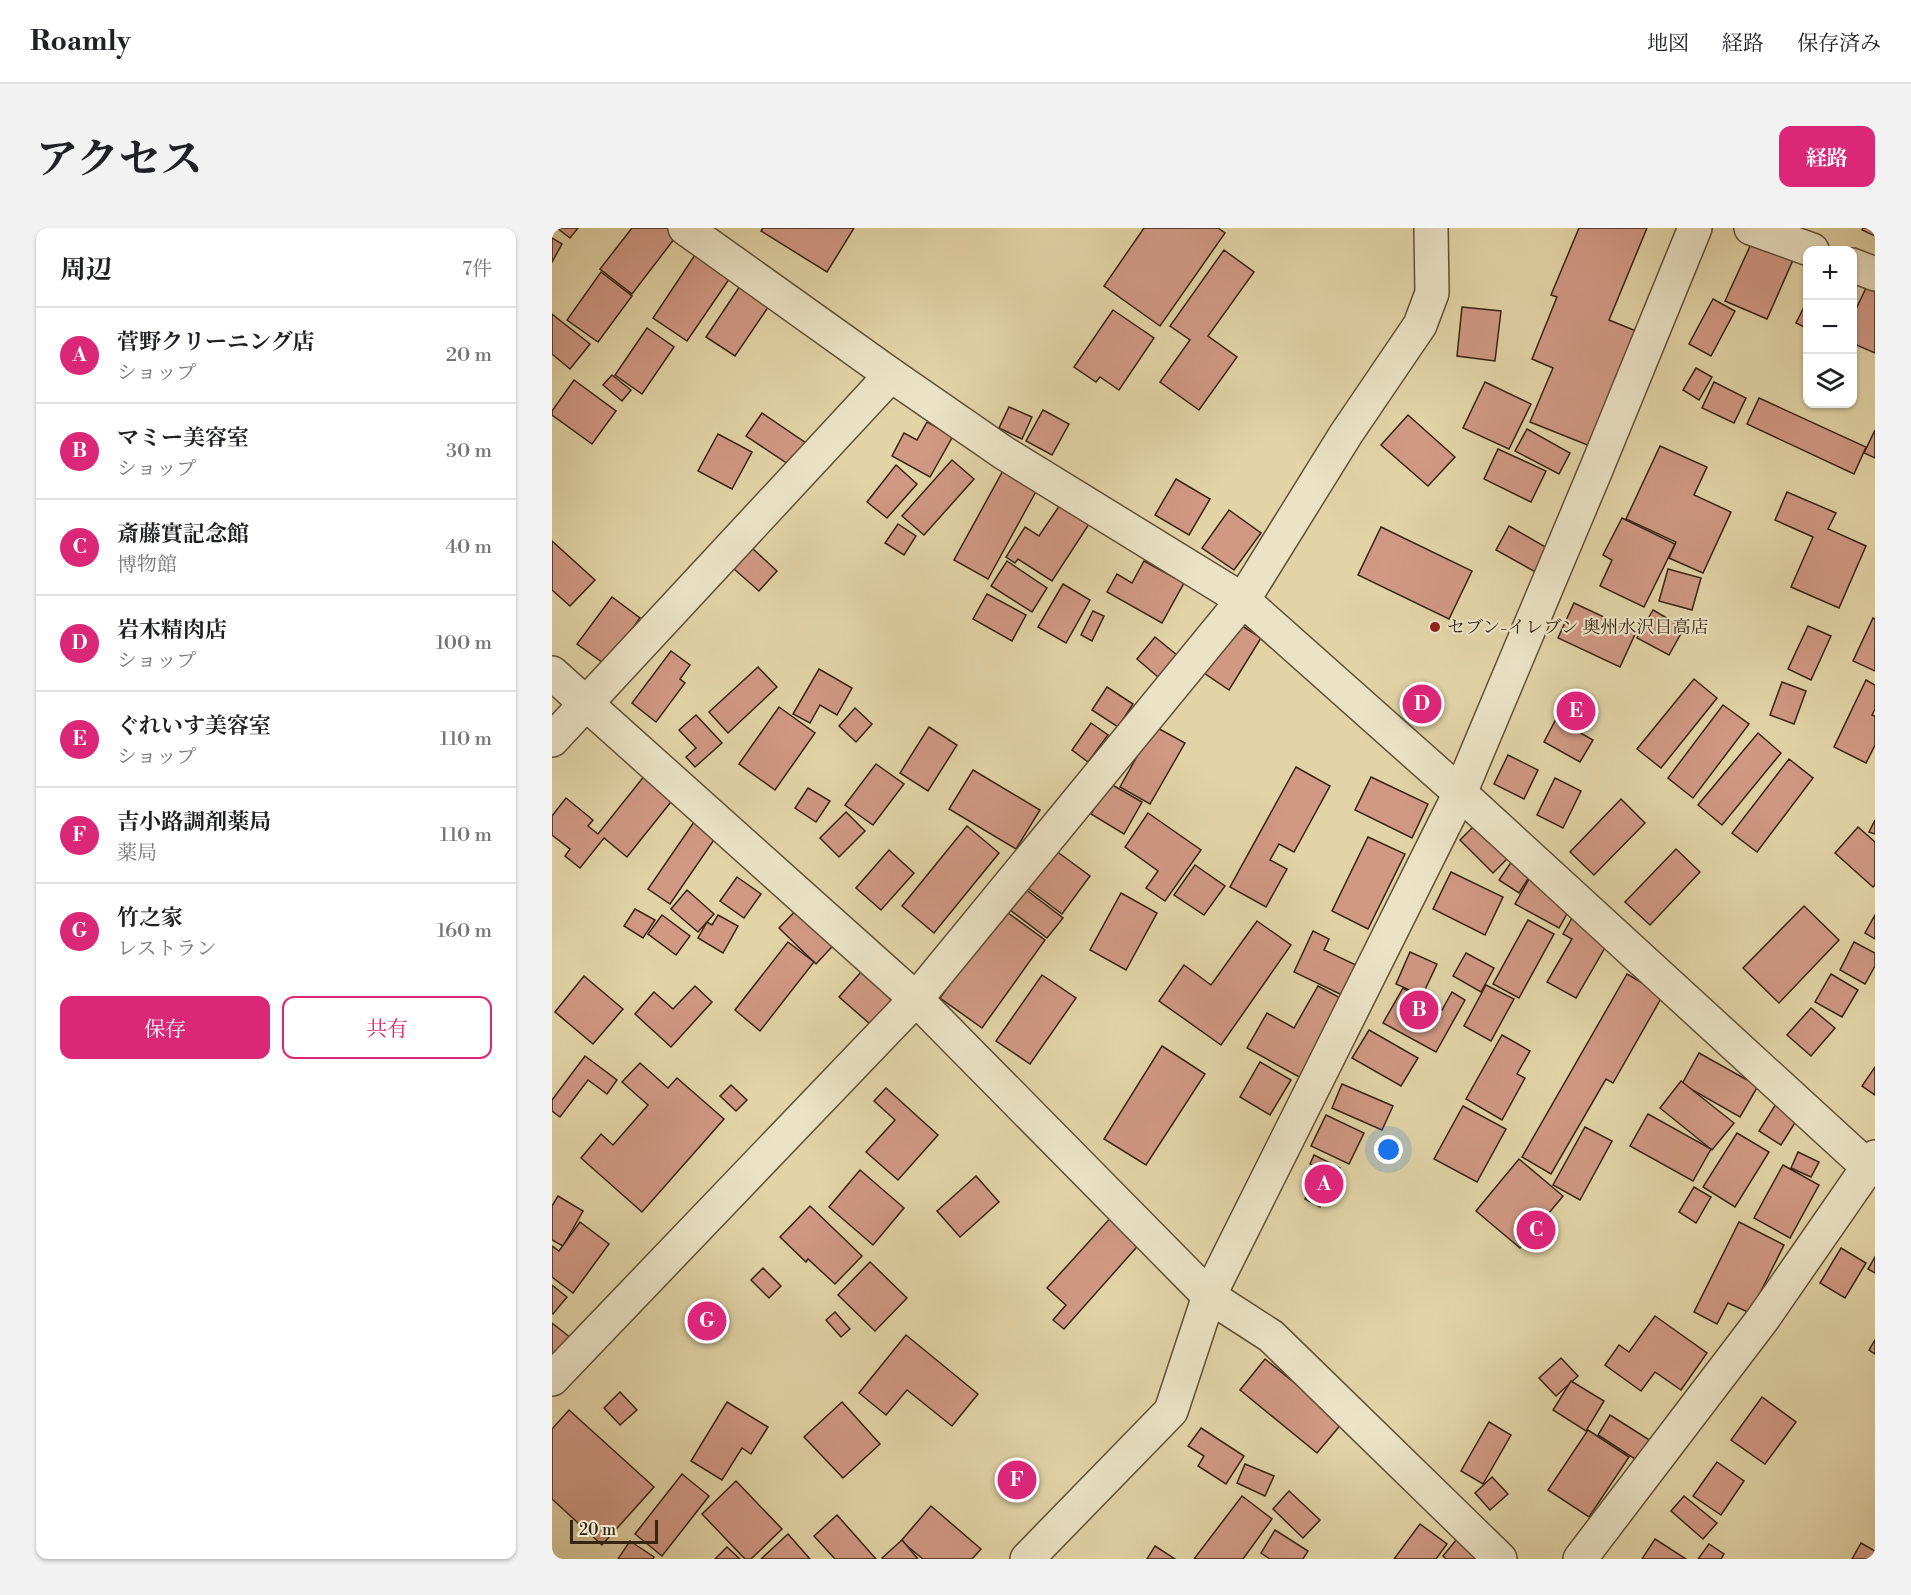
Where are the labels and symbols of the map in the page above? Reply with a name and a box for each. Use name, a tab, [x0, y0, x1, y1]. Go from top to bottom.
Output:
place label: セブン-イレブン 奥州水沢日高店	[1447, 616, 1708, 639]
marker: セブン-イレブン 奥州水沢日高店	[1428, 620, 1442, 634]
pin: D	[1402, 682, 1442, 726]
pin: E	[1556, 688, 1596, 734]
pin: B	[1400, 988, 1438, 1032]
your location	[1374, 1135, 1403, 1164]
pin: A	[1304, 1162, 1344, 1206]
pin: C	[1516, 1208, 1556, 1252]
pin: G	[688, 1298, 726, 1344]
pin: F	[998, 1458, 1036, 1502]
scale bar	[570, 1517, 658, 1544]

